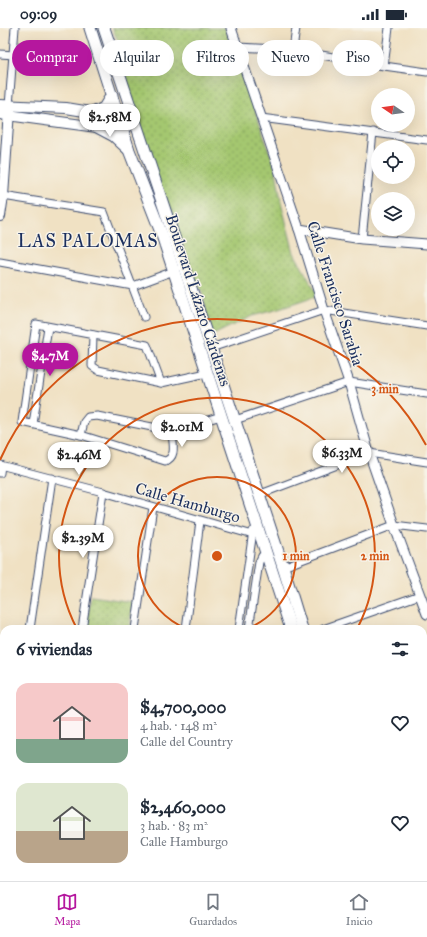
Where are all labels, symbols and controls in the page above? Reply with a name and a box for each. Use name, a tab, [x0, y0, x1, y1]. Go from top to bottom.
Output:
text: 09:09	[20, 5, 57, 23]
chip: Comprar	[12, 40, 92, 76]
chip: Alquilar	[100, 40, 174, 76]
chip: Filtros	[182, 40, 249, 76]
chip: Nuevo	[257, 40, 324, 76]
chip: Piso	[332, 40, 384, 76]
north arrow	[371, 88, 415, 132]
map controls	[371, 88, 415, 236]
pin: $2.58M	[77, 104, 143, 138]
text: $2.58M	[88, 109, 132, 125]
button: locate	[371, 140, 415, 184]
button: layers	[371, 192, 415, 236]
street label: Boulevard Lázaro Cárdenas	[162, 212, 235, 389]
street label: Calle Francisco Sarabia	[303, 218, 368, 368]
district label: LAS PALOMAS	[18, 230, 158, 252]
pin: $4.7M	[22, 343, 78, 377]
text: $4.7M	[31, 348, 69, 364]
text: 3 min	[371, 382, 399, 397]
pin: $2.01M	[149, 414, 215, 448]
text: $2.01M	[160, 419, 204, 435]
pin: $6.33M	[309, 440, 375, 474]
pin: $2.46M	[46, 442, 112, 476]
text: $6.33M	[322, 445, 362, 461]
text: $2.46M	[57, 447, 101, 463]
street label: Calle Hamburgo	[133, 478, 243, 527]
pin: $2.39M	[50, 525, 116, 559]
text: $2.39M	[62, 530, 104, 546]
centre of rings	[210, 549, 224, 563]
text: 1 min	[282, 549, 310, 563]
text: 2 min	[361, 549, 390, 563]
icon: filters	[389, 638, 411, 660]
text: 6 viviendas	[16, 639, 92, 660]
text: $4,700,000	[140, 697, 226, 718]
icon: home	[48, 699, 96, 747]
icon: heart	[389, 712, 411, 734]
text: 4 hab. · 148 m²	[140, 718, 217, 734]
text: Calle del Country	[140, 734, 233, 750]
text: $2,460,000	[140, 797, 226, 818]
icon: home	[48, 799, 96, 847]
icon: heart	[389, 812, 411, 834]
text: 3 hab. · 83 m²	[140, 818, 208, 834]
text: Calle Hamburgo	[140, 834, 228, 850]
tab: Mapa	[54, 891, 80, 928]
tab: Guardados	[189, 891, 237, 928]
tab: Inicio	[346, 891, 373, 928]

